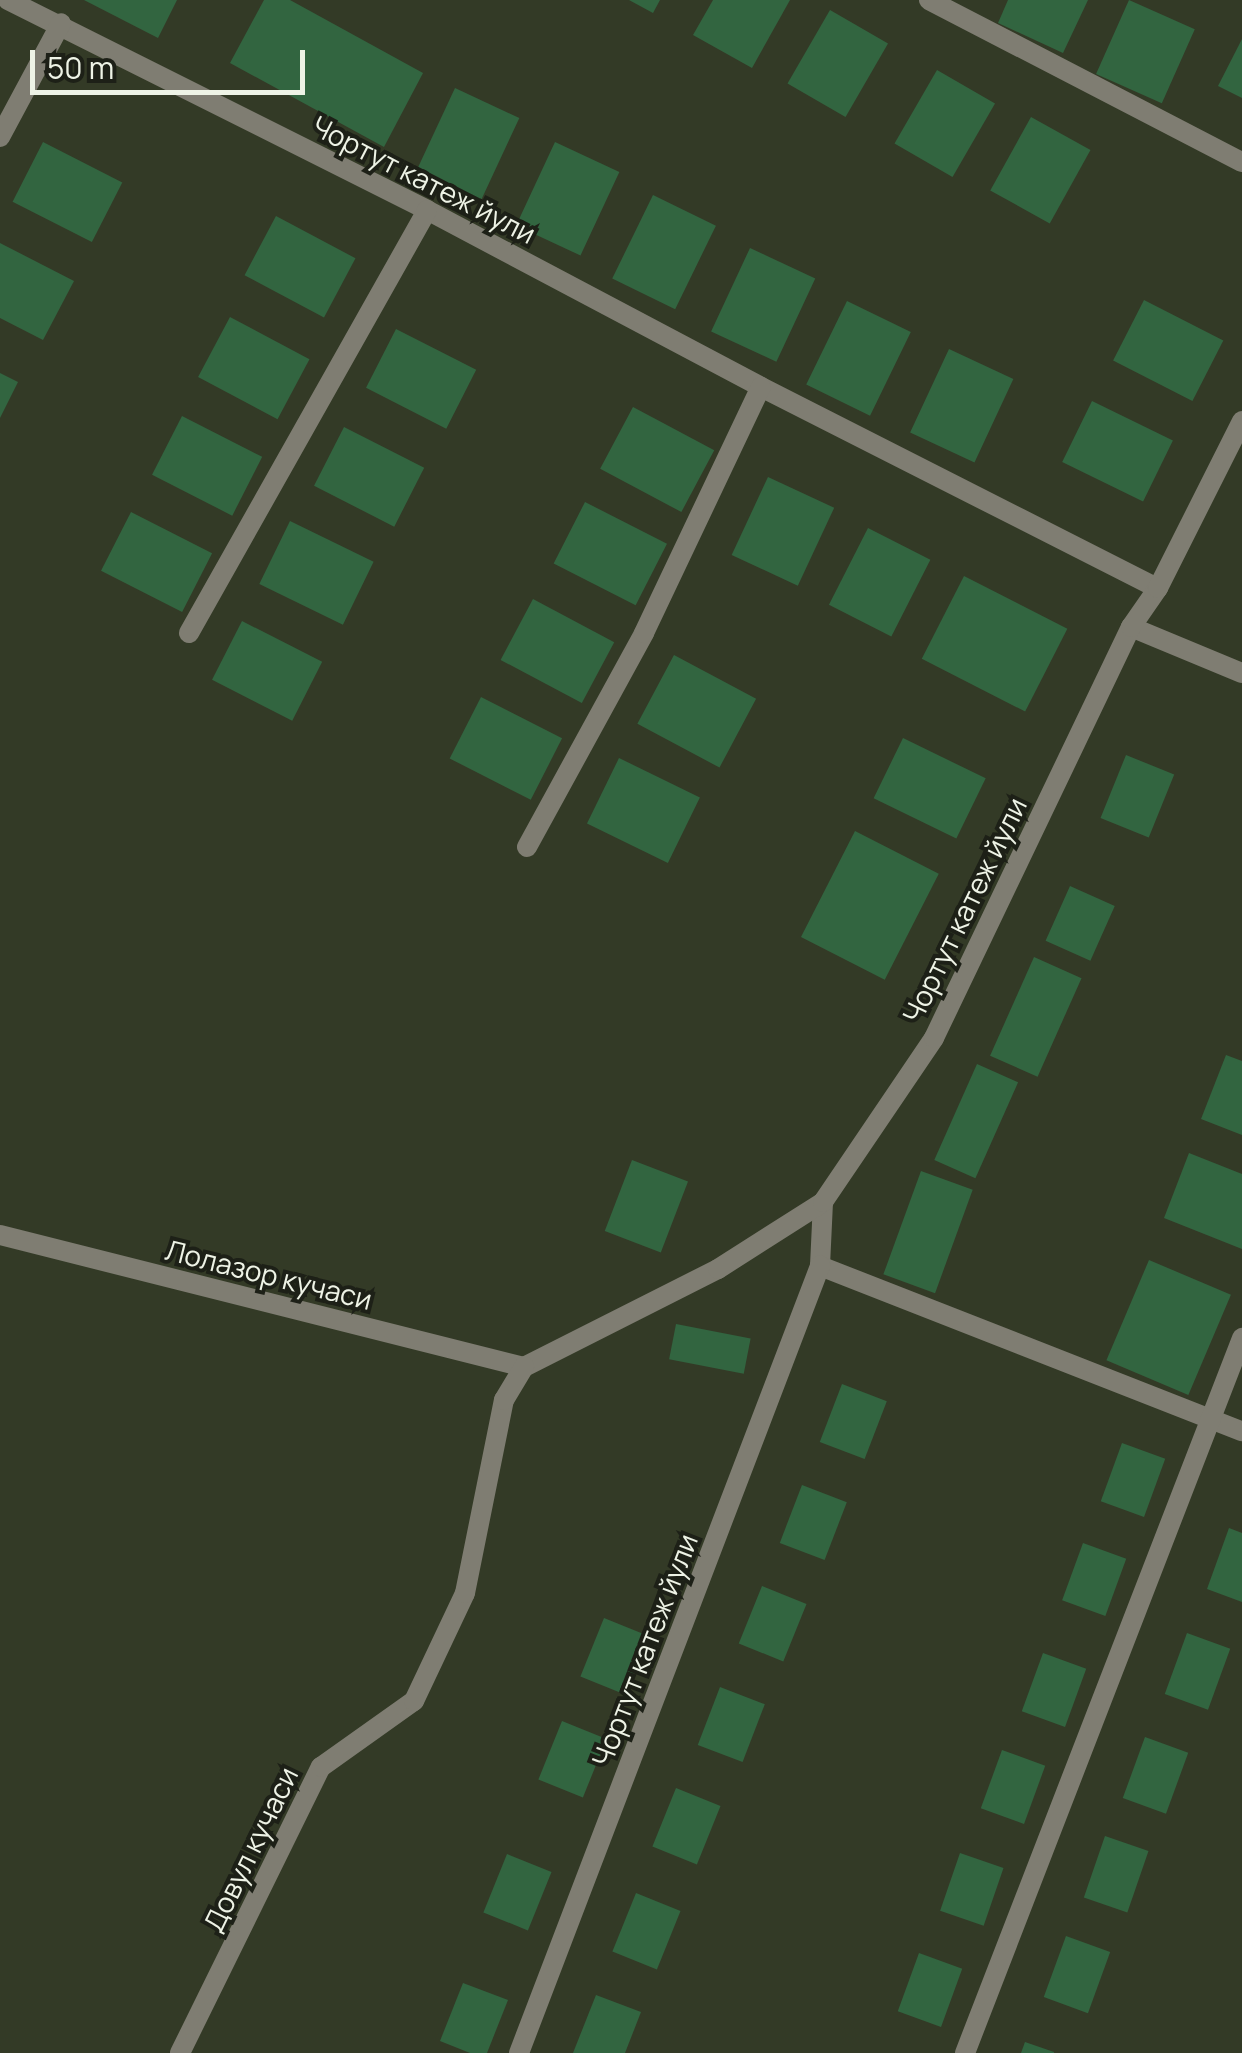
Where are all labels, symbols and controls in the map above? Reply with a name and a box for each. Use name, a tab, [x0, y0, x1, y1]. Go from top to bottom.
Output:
scale bar	[35, 30, 310, 92]
text: 50 m	[47, 47, 114, 88]
street label: Чортут катеж йули	[307, 108, 541, 250]
street label: Чортут катеж йули	[895, 792, 1033, 1028]
street label: Лолазор кучаси	[162, 1232, 376, 1316]
street label: Чортут катеж йули	[584, 1529, 704, 1771]
street label: Довул кучаси	[196, 1761, 304, 1937]

